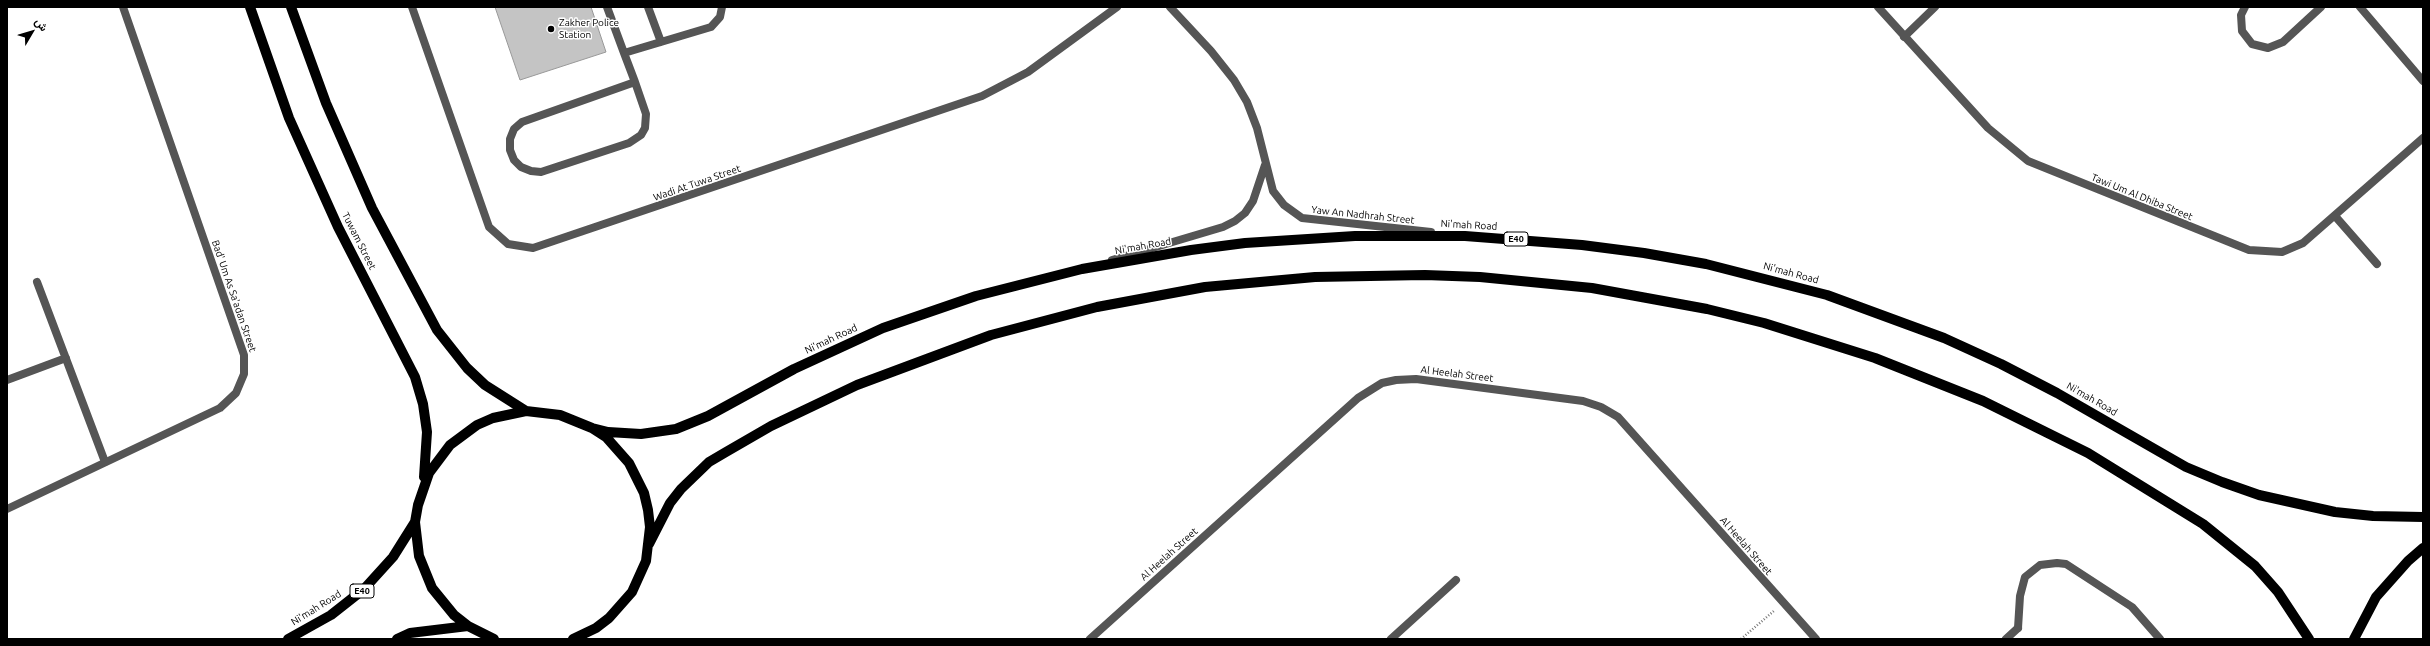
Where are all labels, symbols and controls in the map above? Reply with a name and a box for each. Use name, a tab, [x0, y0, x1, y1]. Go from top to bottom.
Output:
north arrow	[12, 12, 52, 52]
text: ش	[33, 16, 50, 34]
place label: Zakher Police Station	[559, 17, 619, 40]
marker: Zakher Police Station	[546, 24, 556, 34]
street label: Wadi At Tuwa Street	[652, 162, 742, 204]
street label: Tawi Um Al Dhiba Street	[2090, 171, 2194, 223]
street label: Yaw An Nadhrah Street	[1311, 204, 1415, 226]
street label: Tuwam Street	[339, 210, 379, 272]
street label: Ni'mah Road	[1440, 218, 1498, 232]
road number: E40	[1504, 232, 1528, 246]
street label: Ni'mah Road	[1114, 235, 1172, 257]
street label: Bad' Um As Sa'adan Street	[209, 238, 259, 354]
street label: Ni'mah Road	[1762, 260, 1820, 286]
street label: Ni'mah Road	[803, 322, 859, 356]
street label: Al Heelah Street	[1420, 364, 1494, 384]
street label: Ni'mah Road	[2064, 380, 2120, 418]
street label: Al Heelah Street	[1717, 514, 1775, 578]
street label: Al Heelah Street	[1138, 525, 1200, 583]
road number: E40	[350, 584, 374, 598]
street label: Ni'mah Road	[289, 588, 343, 628]

